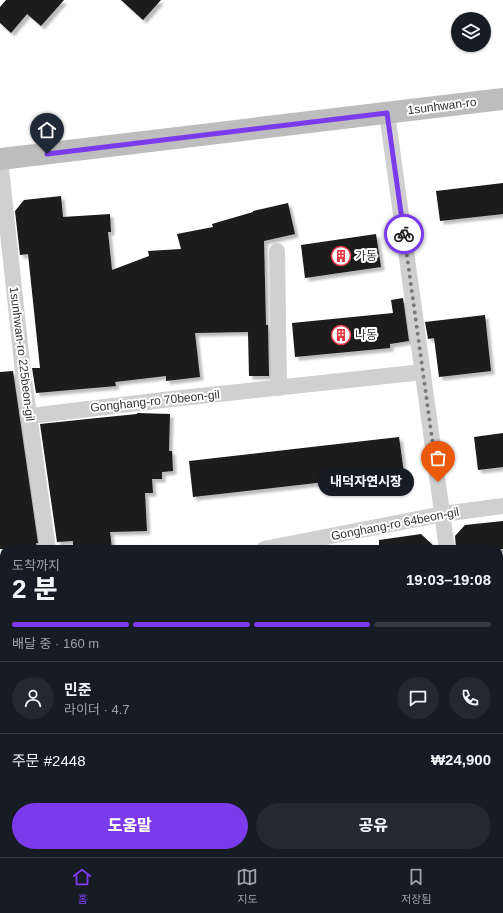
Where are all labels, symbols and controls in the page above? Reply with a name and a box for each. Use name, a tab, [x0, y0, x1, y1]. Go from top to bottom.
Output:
map controls	[451, 12, 491, 52]
button: layers	[451, 12, 491, 52]
street label: 1sunhwan-ro	[407, 95, 478, 117]
pin	[30, 113, 64, 154]
icon: home	[36, 119, 58, 141]
courier	[384, 214, 424, 254]
icon: bike	[393, 223, 415, 245]
building icon: 가동	[330, 245, 352, 267]
place label: 가동	[355, 249, 377, 263]
street label: 1sunhwan-ro 225beon-gil	[7, 286, 37, 422]
building icon: 나동	[330, 324, 352, 346]
place label: 나동	[355, 328, 377, 342]
street label: Gonghang-ro 70beon-gil	[90, 387, 220, 415]
pin	[421, 441, 455, 482]
icon: bag	[427, 447, 449, 469]
callout: 내덕자연시장	[318, 468, 414, 496]
text: 내덕자연시장	[330, 474, 402, 489]
street label: Gonghang-ro 64beon-gil	[330, 505, 460, 543]
text: 도착까지	[12, 558, 60, 573]
text: 19:03–19:08	[406, 571, 491, 588]
text: 2 분	[12, 574, 58, 604]
text: 배달 중 · 160 m	[12, 636, 99, 651]
button: person	[12, 677, 54, 719]
button: chat	[397, 677, 439, 719]
button: phone	[449, 677, 491, 719]
text: 민준	[64, 681, 92, 698]
text: 라이더 · 4.7	[64, 702, 130, 717]
text: ₩24,900	[431, 751, 491, 768]
text: 주문 #2448	[12, 752, 85, 769]
button: 도움말	[12, 803, 248, 849]
button: 공유	[256, 803, 491, 849]
tab: 홈	[71, 866, 93, 906]
tab: 지도	[236, 866, 258, 906]
tab: 저장됨	[401, 866, 432, 906]

